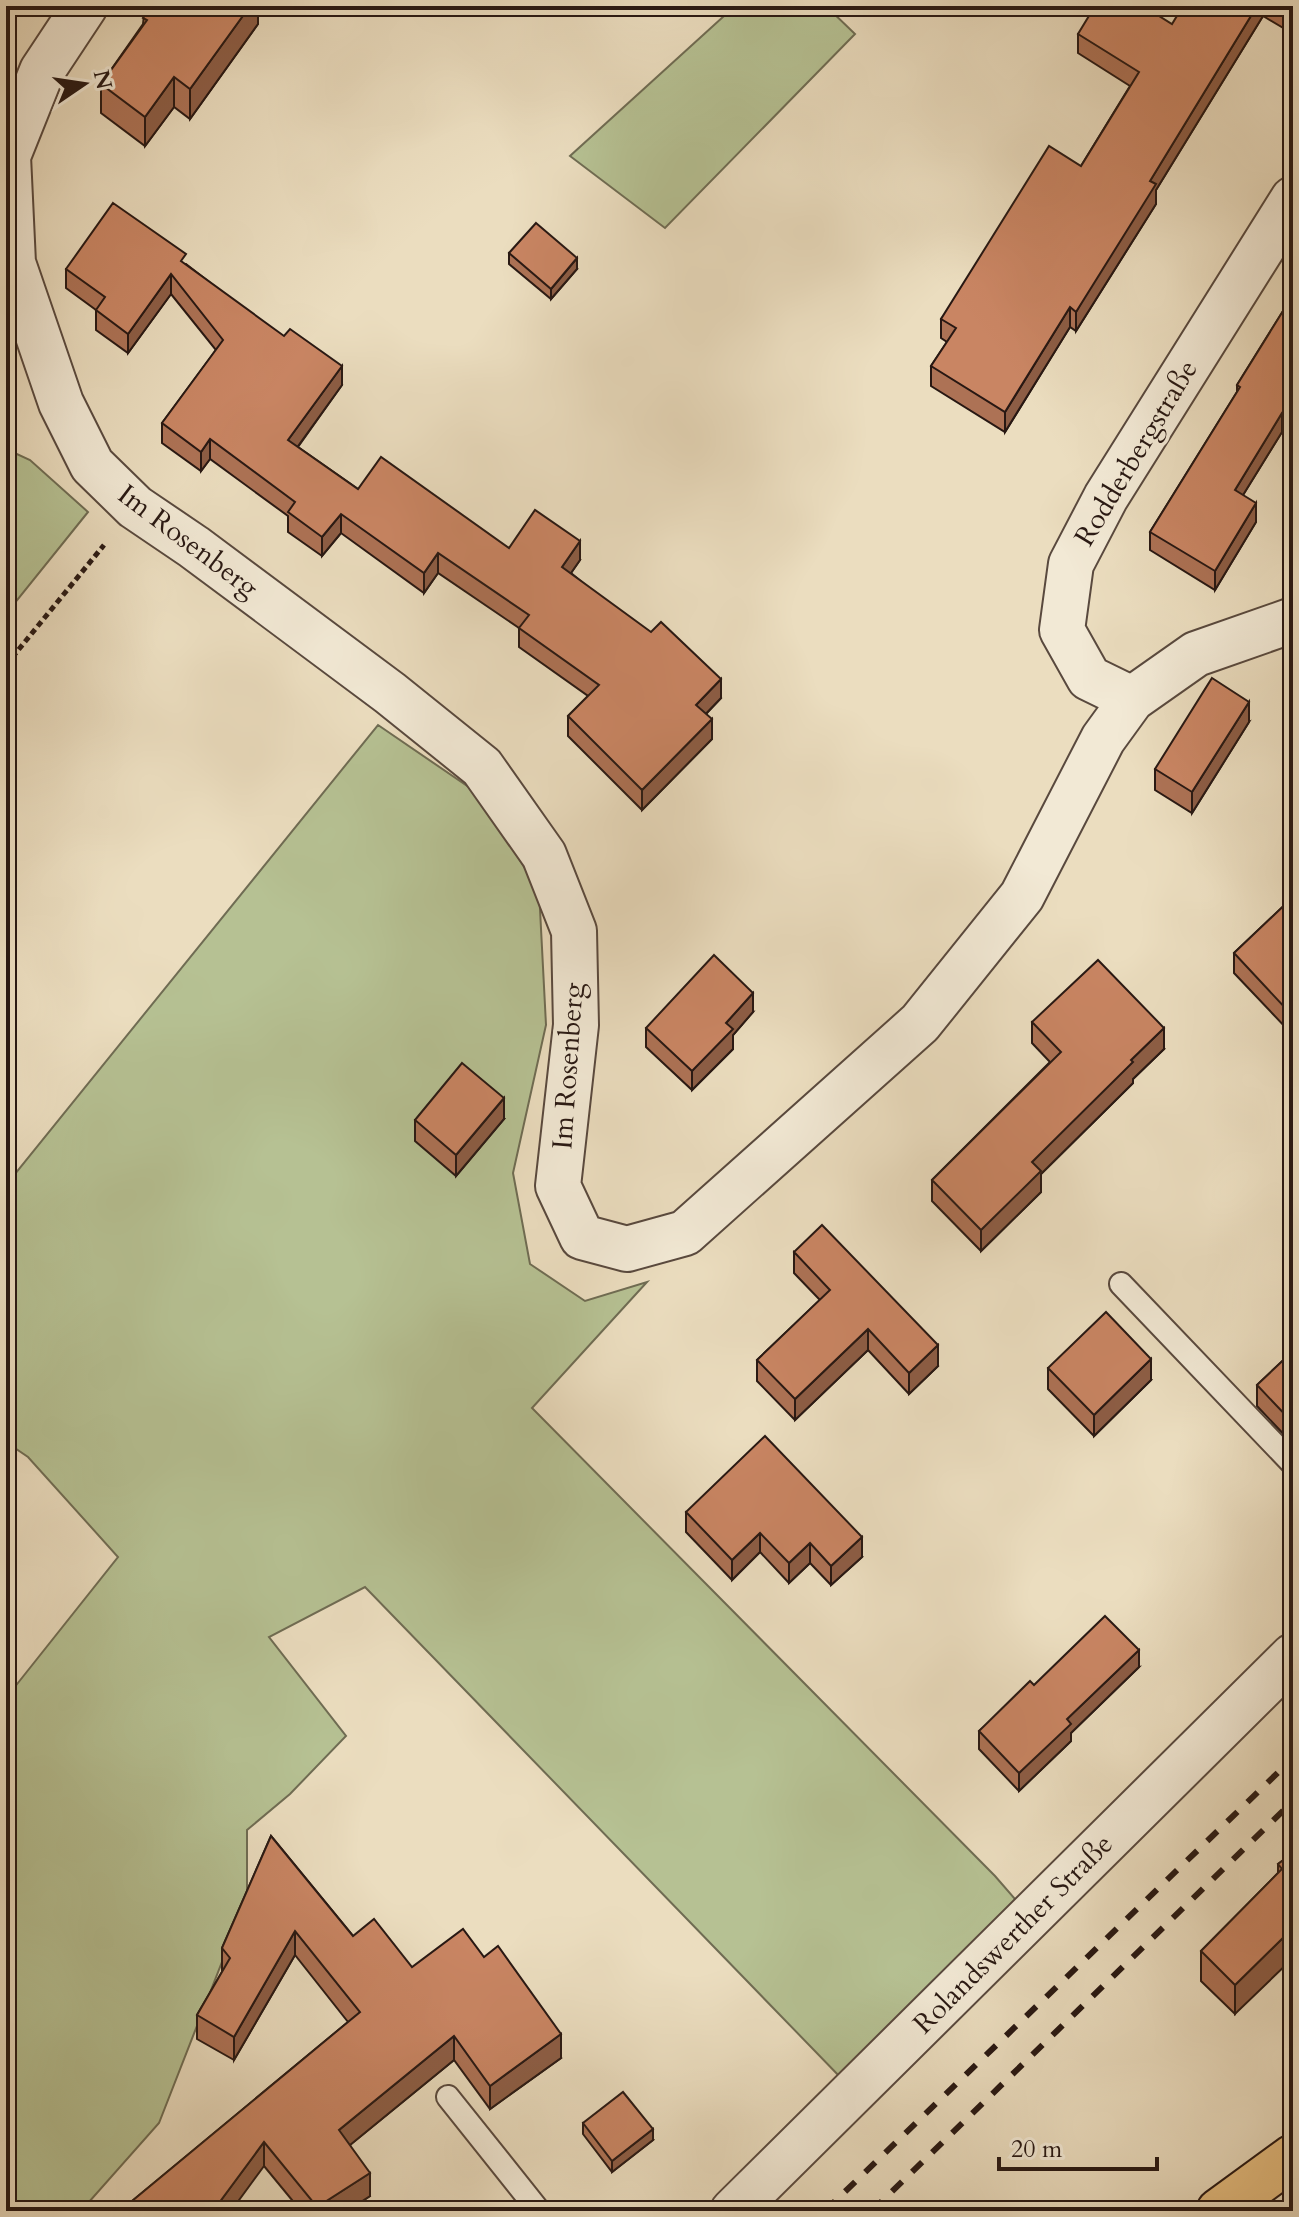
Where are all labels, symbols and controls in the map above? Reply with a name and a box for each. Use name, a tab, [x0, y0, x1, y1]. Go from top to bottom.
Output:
north arrow	[44, 44, 124, 124]
text: N	[86, 67, 119, 92]
street label: Rodderbergstraße	[1065, 353, 1207, 553]
street label: Im Rosenberg	[110, 476, 266, 607]
street label: Im Rosenberg	[543, 981, 593, 1151]
street label: Rolandswerther Straße	[905, 1826, 1121, 2042]
scale bar	[999, 2121, 1157, 2171]
text: 20 m	[1011, 2133, 1063, 2166]

